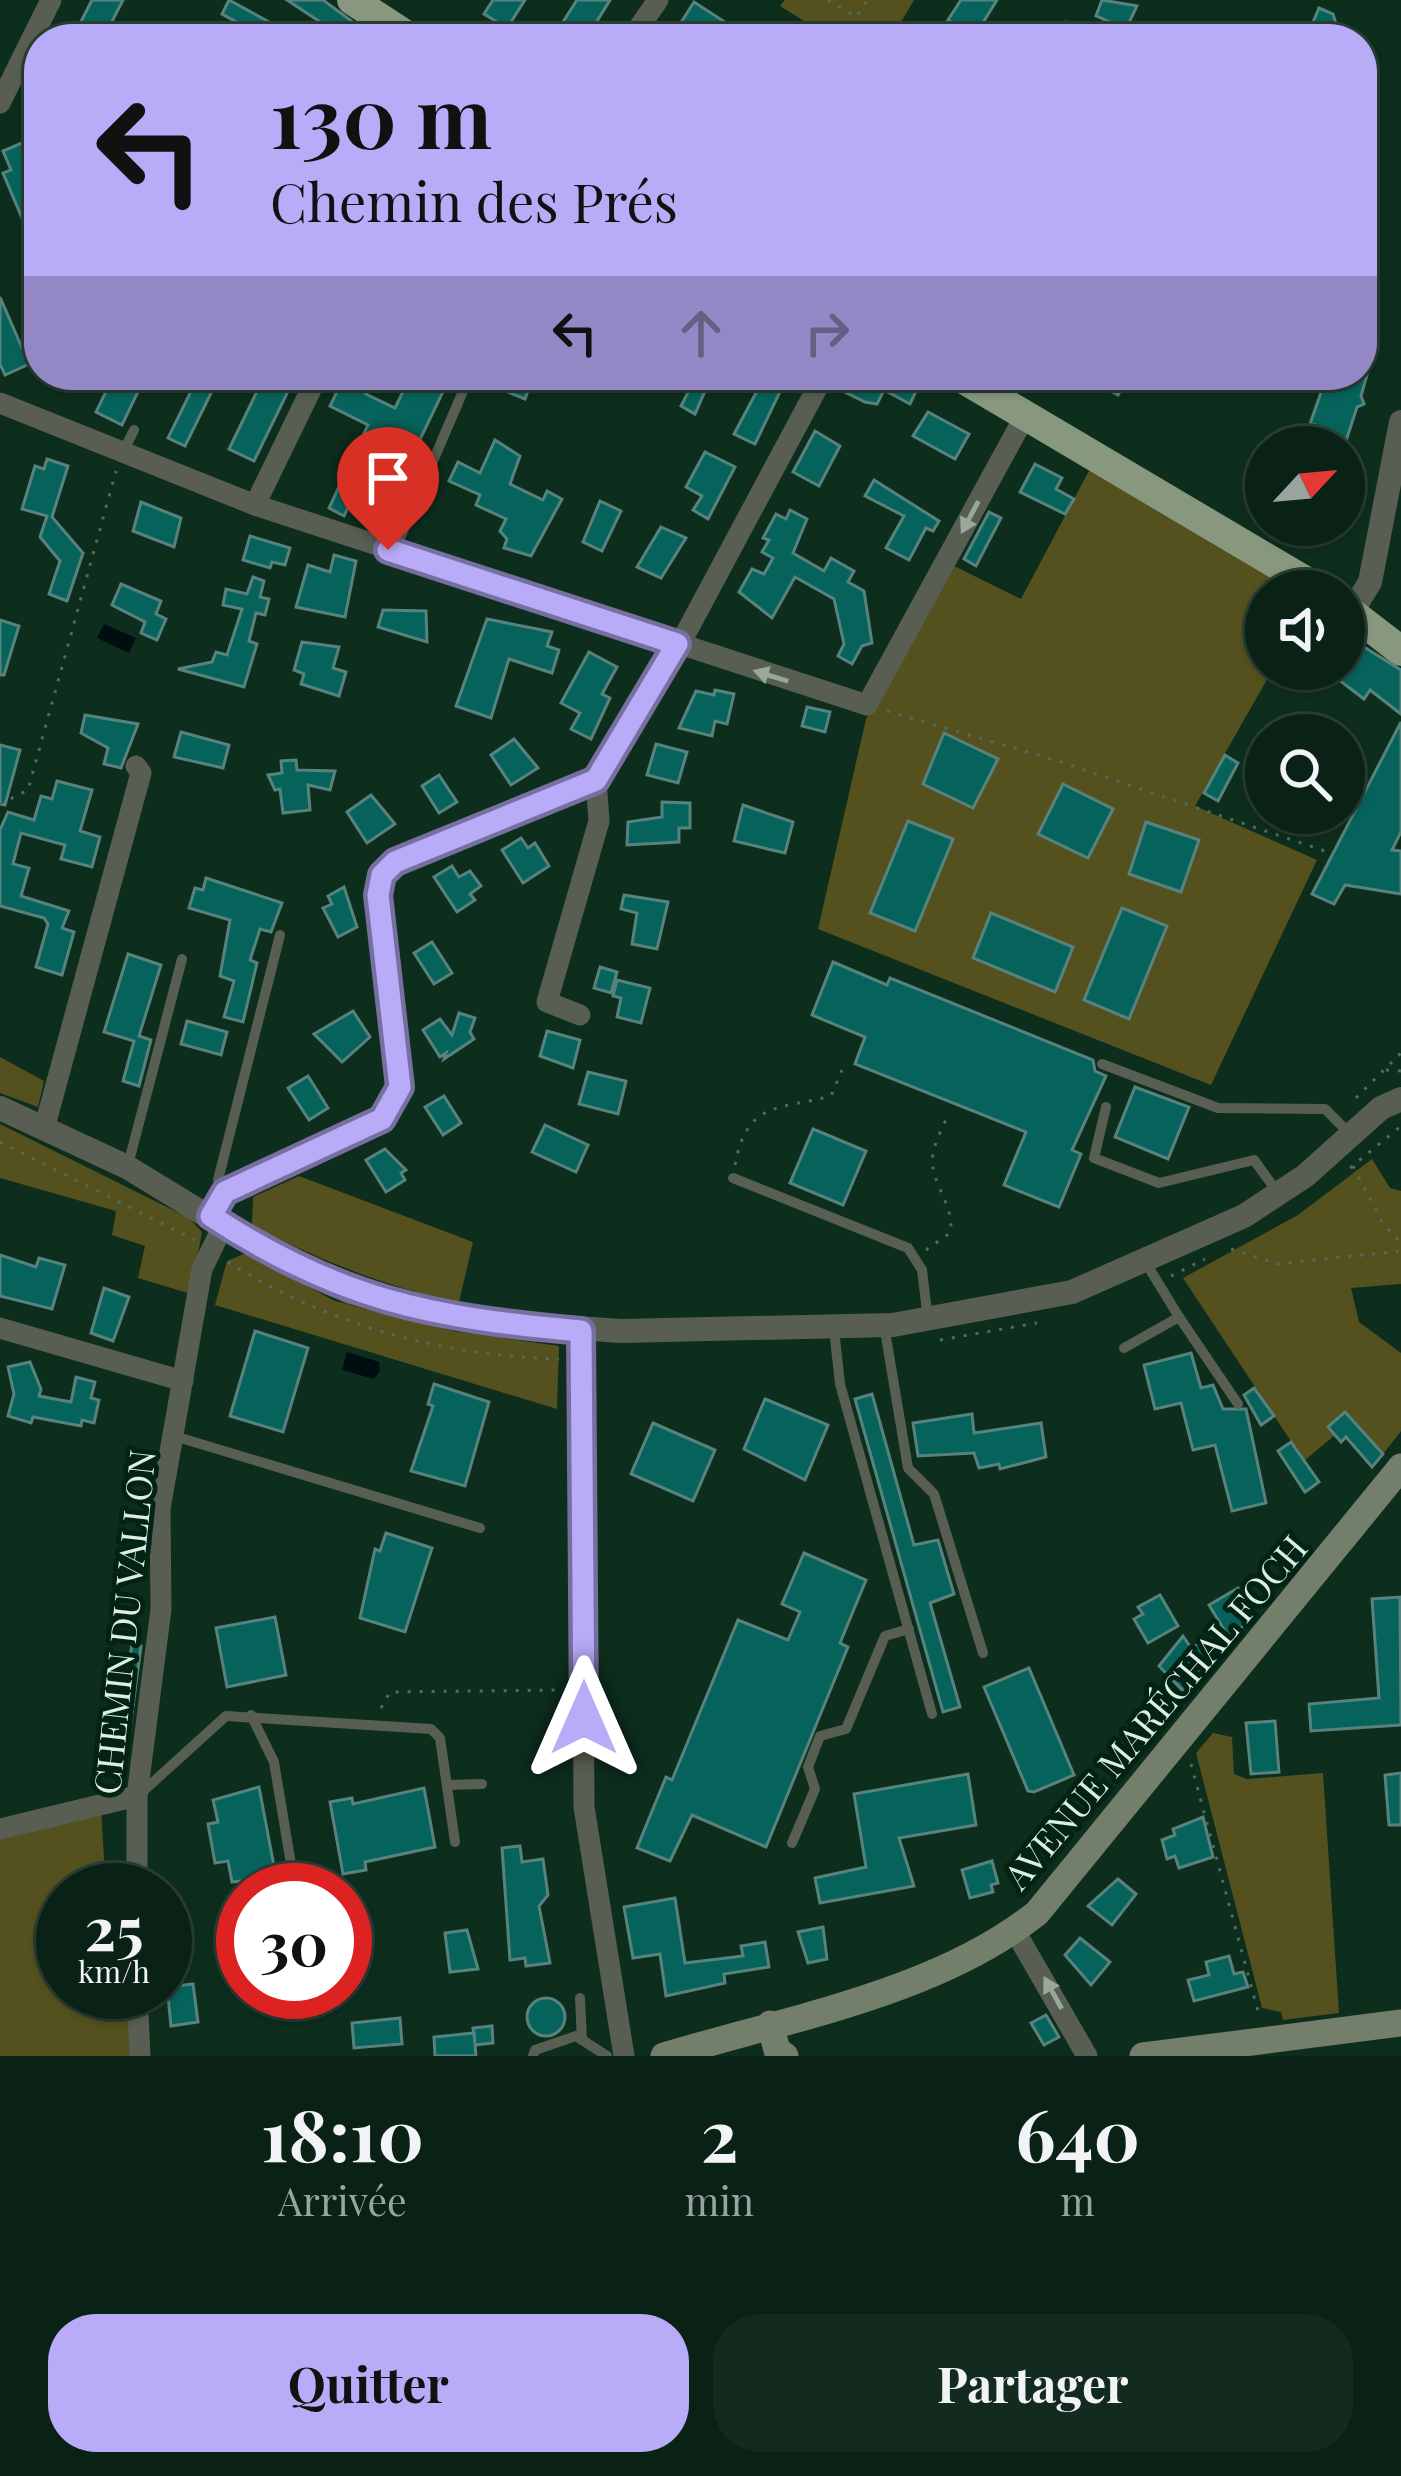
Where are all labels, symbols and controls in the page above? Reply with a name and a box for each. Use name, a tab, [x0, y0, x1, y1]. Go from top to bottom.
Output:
text: 130 m	[270, 58, 492, 170]
icon: left	[72, 72, 228, 228]
text: Chemin des Prés	[270, 165, 678, 237]
icon: left	[542, 300, 608, 366]
icon: ahead	[668, 300, 734, 366]
icon: right	[794, 300, 860, 366]
north arrow	[1245, 426, 1365, 546]
map controls	[1245, 426, 1365, 834]
pin	[337, 427, 439, 550]
icon: arrive	[355, 445, 421, 511]
one-way arrow	[961, 499, 981, 534]
button: sound	[1245, 570, 1365, 690]
one-way arrow	[752, 666, 789, 684]
button: search	[1245, 714, 1365, 834]
street label: CHEMIN DU VALLON	[81, 1447, 165, 1797]
street label: AVENUE MARÉCHAL FOCH	[991, 1524, 1316, 1899]
position arrow	[521, 1655, 647, 1781]
speed limit sign: 30	[216, 1863, 372, 2019]
text: 25	[85, 1886, 143, 1966]
text: km/h	[78, 1951, 150, 1991]
one-way arrow	[1043, 1976, 1064, 2009]
text: 18:10	[261, 2084, 424, 2180]
text: 2	[701, 2084, 738, 2180]
text: 640	[1015, 2084, 1140, 2180]
text: Arrivée	[278, 2174, 407, 2226]
text: min	[685, 2174, 754, 2226]
text: m	[1060, 2174, 1095, 2226]
button: Quitter	[48, 2314, 689, 2452]
button: Partager	[713, 2314, 1353, 2452]

